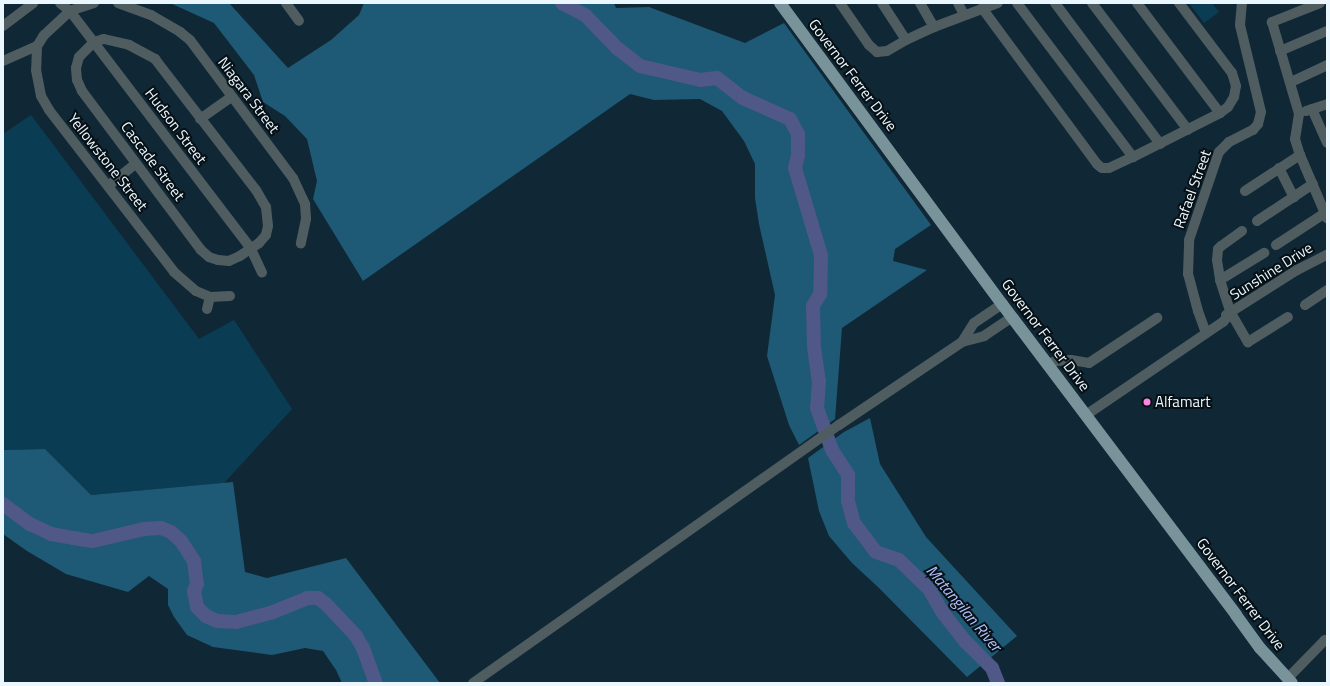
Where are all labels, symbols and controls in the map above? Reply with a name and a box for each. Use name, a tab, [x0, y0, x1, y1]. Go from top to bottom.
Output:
street label: Governor Ferrer Drive	[805, 15, 901, 135]
street label: Niagara Street	[214, 53, 284, 137]
street label: Hudson Street	[141, 84, 211, 168]
street label: Yellowstone Street	[64, 110, 152, 214]
street label: Cascade Street	[117, 118, 189, 204]
street label: Rafael Street	[1169, 147, 1215, 231]
street label: Sunshine Drive	[1226, 238, 1316, 304]
street label: Governor Ferrer Drive	[998, 275, 1094, 395]
place label: Alfamart	[1155, 393, 1210, 411]
marker: Alfamart	[1142, 397, 1152, 407]
street label: Governor Ferrer Drive	[1193, 534, 1289, 654]
water label: Matangilan River	[922, 561, 1006, 655]

